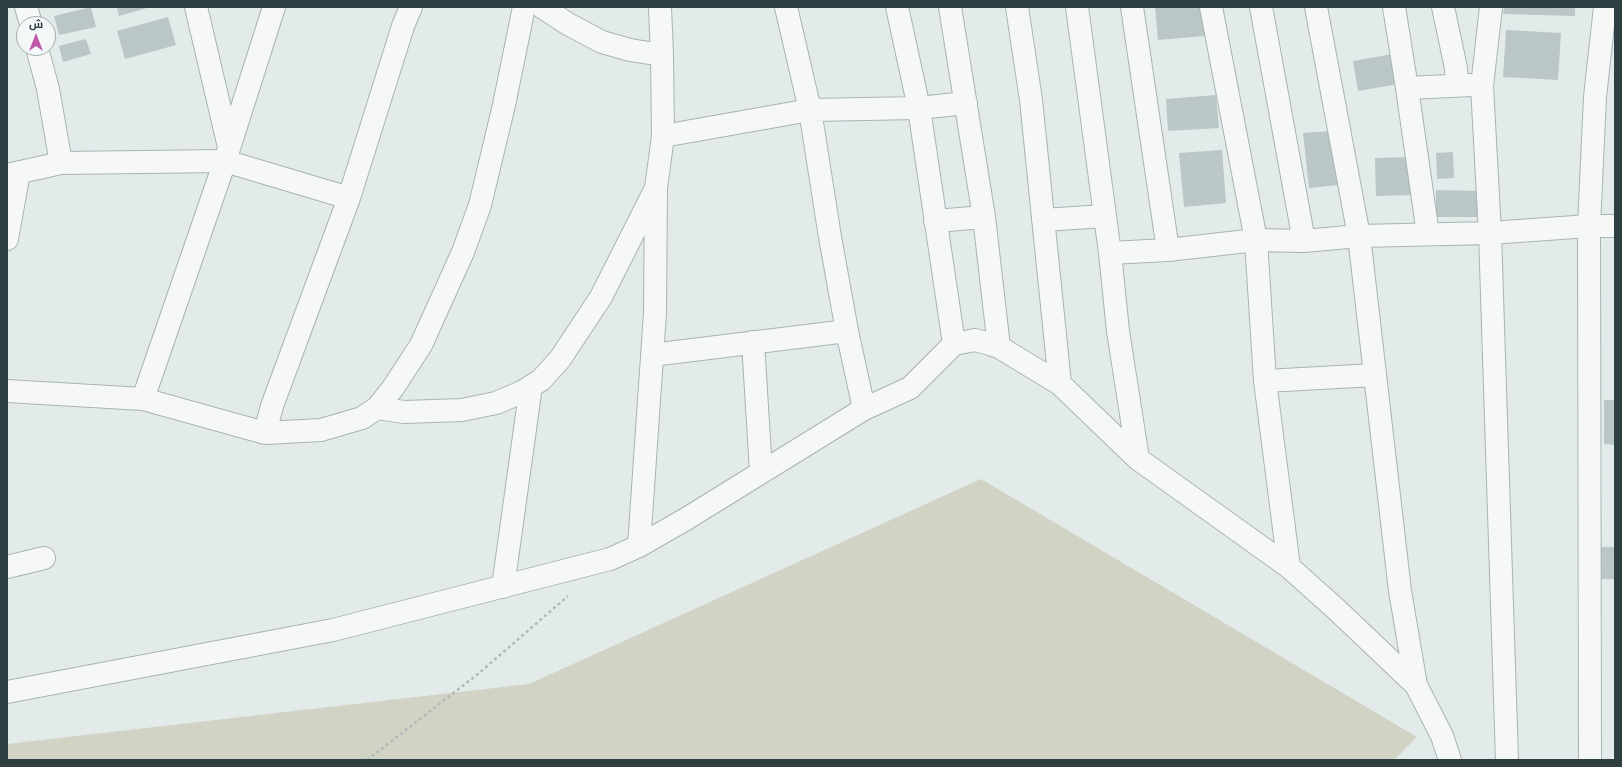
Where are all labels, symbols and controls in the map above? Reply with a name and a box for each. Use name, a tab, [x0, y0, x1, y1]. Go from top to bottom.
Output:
north arrow	[16, 16, 56, 56]
text: ش	[29, 17, 43, 32]

